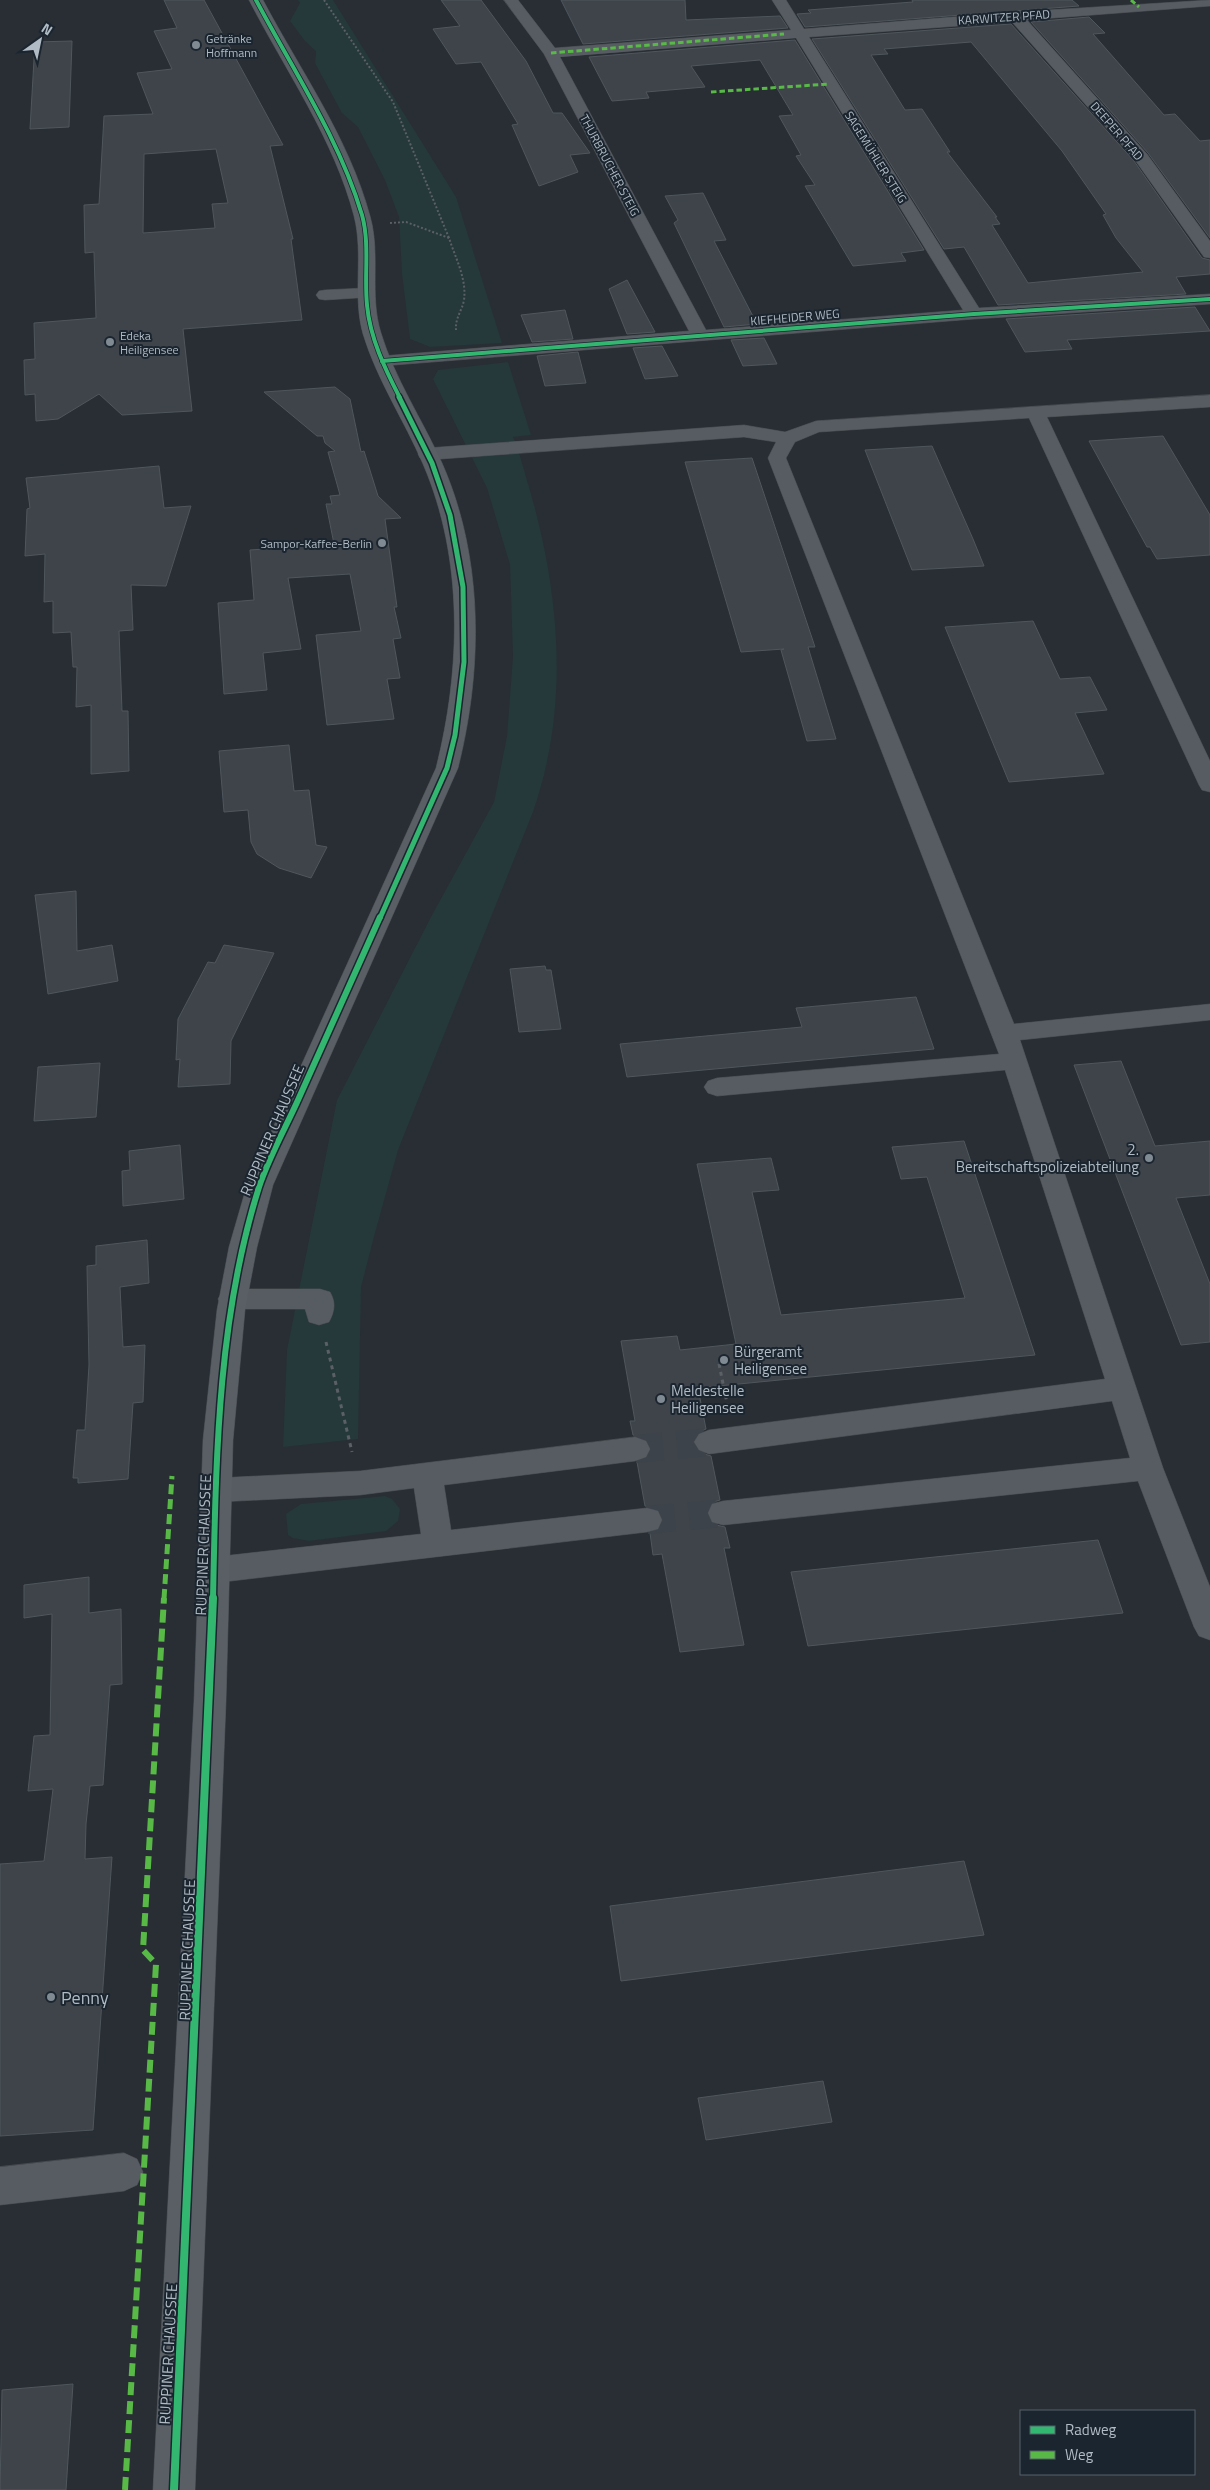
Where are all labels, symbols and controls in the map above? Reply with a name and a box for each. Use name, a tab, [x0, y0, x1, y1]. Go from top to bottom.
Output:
street label: KARWITZER PFAD	[957, 4, 1051, 30]
north arrow	[15, 15, 65, 65]
text: N	[38, 17, 57, 40]
place label: Getränke Hoffmann	[206, 29, 257, 62]
marker: Getränke Hoffmann	[190, 39, 202, 51]
street label: DEEPER PFAD	[1086, 97, 1148, 165]
street label: SAGEMÜHLER STEIG	[840, 107, 912, 207]
street label: THURBRUCHER STEIG	[575, 111, 645, 219]
street label: KIEFHEIDER WEG	[750, 304, 840, 330]
place label: Edeka Heiligensee	[120, 326, 179, 359]
marker: Edeka Heiligensee	[104, 336, 116, 348]
place label: Sampor-Kaffee-Berlin	[260, 534, 372, 553]
marker: Sampor-Kaffee-Berlin	[376, 537, 388, 549]
street label: RUPPINER CHAUSSEE	[234, 1061, 310, 1199]
place label: 2. Bereitschaftspolizeiabteilung	[956, 1138, 1139, 1178]
marker: 2. Bereitschaftspolizeiabteilung	[1143, 1152, 1155, 1164]
place label: Bürgeramt Heiligensee	[734, 1340, 807, 1380]
marker: Bürgeramt Heiligensee	[718, 1354, 730, 1366]
place label: Meldestelle Heiligensee	[671, 1379, 744, 1419]
marker: Meldestelle Heiligensee	[655, 1393, 667, 1405]
street label: RUPPINER CHAUSSEE	[189, 1474, 217, 1616]
street label: RUPPINER CHAUSSEE	[173, 1879, 201, 2021]
place label: Penny	[61, 1984, 109, 2011]
marker: Penny	[45, 1991, 57, 2003]
street label: RUPPINER CHAUSSEE	[153, 2283, 183, 2425]
legend	[1020, 2410, 1195, 2475]
text: Radweg	[1065, 2418, 1117, 2441]
text: Weg	[1065, 2443, 1094, 2466]

